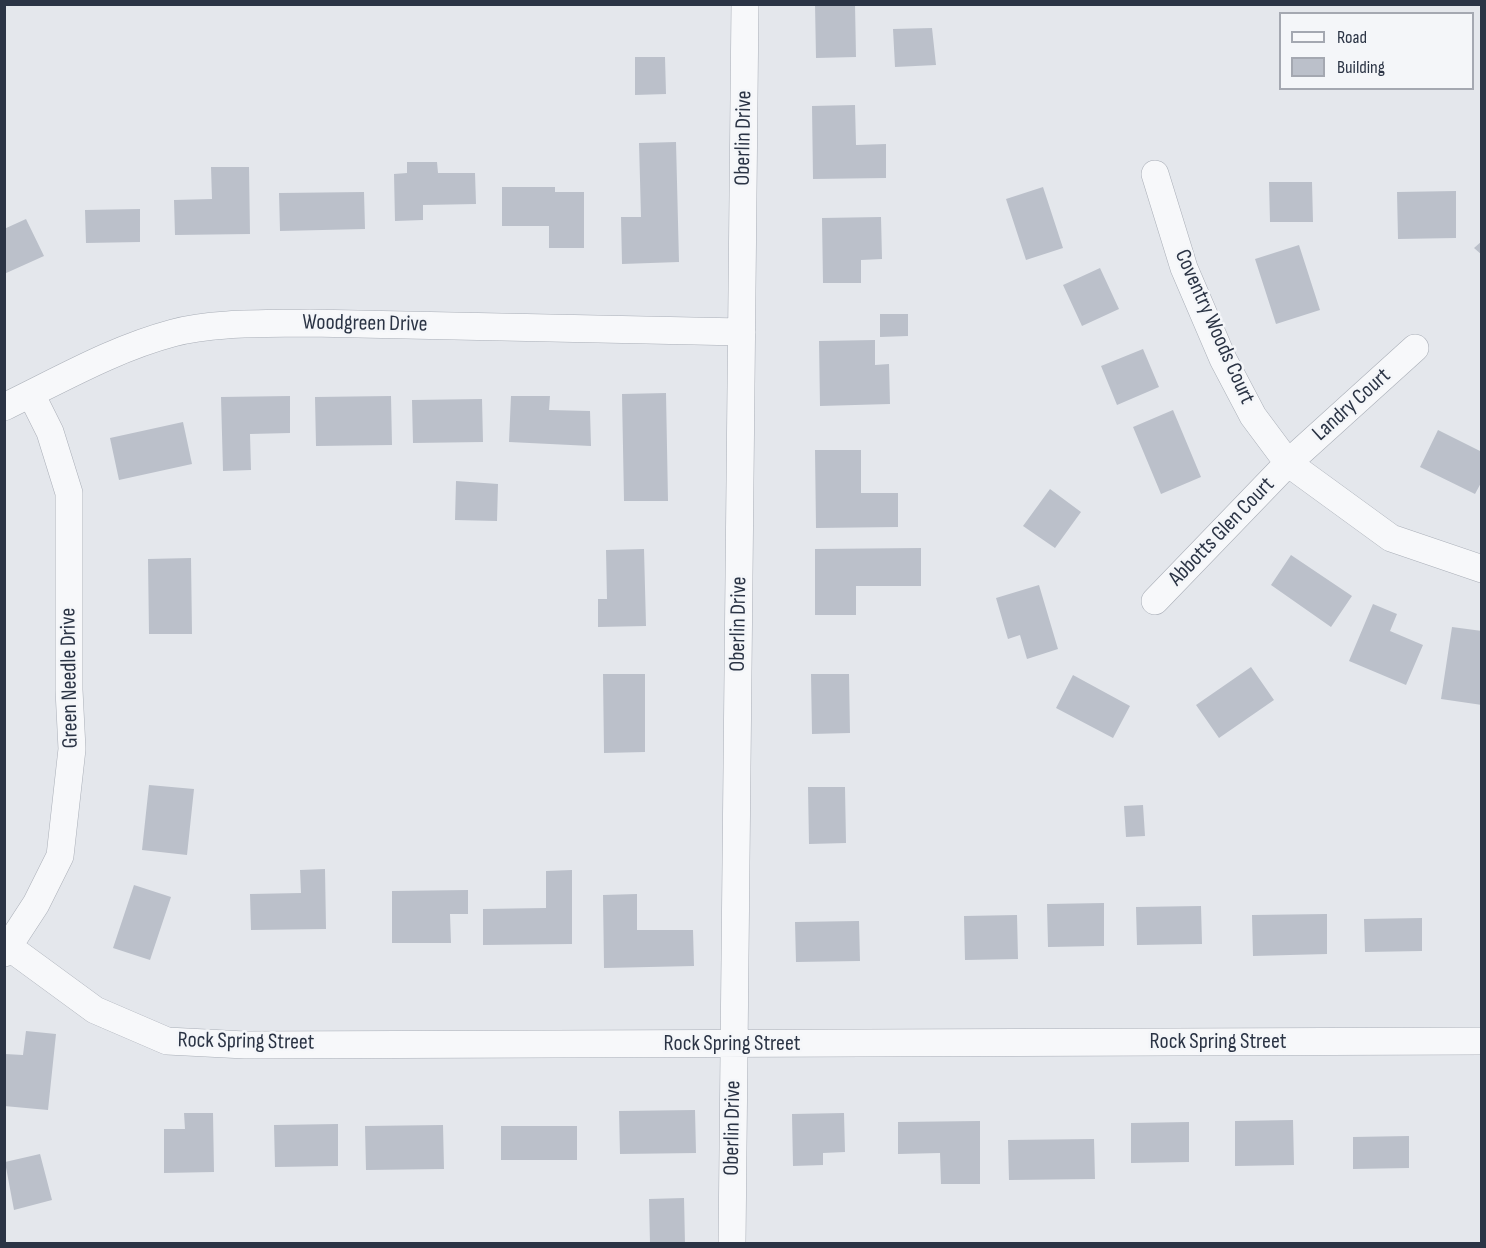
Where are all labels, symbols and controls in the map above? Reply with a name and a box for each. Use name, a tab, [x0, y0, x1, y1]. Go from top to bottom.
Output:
legend	[1279, 12, 1474, 90]
text: Road	[1337, 27, 1367, 48]
text: Building	[1337, 57, 1385, 78]
street label: Oberlin Drive	[730, 90, 758, 186]
street label: Coventry Woods Court	[1168, 246, 1260, 408]
street label: Woodgreen Drive	[302, 310, 428, 338]
street label: Landry Court	[1308, 363, 1396, 447]
street label: Abbotts Glen Court	[1164, 472, 1280, 592]
street label: Oberlin Drive	[725, 576, 753, 672]
street label: Green Needle Drive	[56, 608, 84, 748]
street label: Rock Spring Street	[177, 1028, 315, 1056]
street label: Rock Spring Street	[1150, 1029, 1286, 1055]
street label: Rock Spring Street	[664, 1031, 800, 1057]
street label: Oberlin Drive	[719, 1080, 747, 1176]

